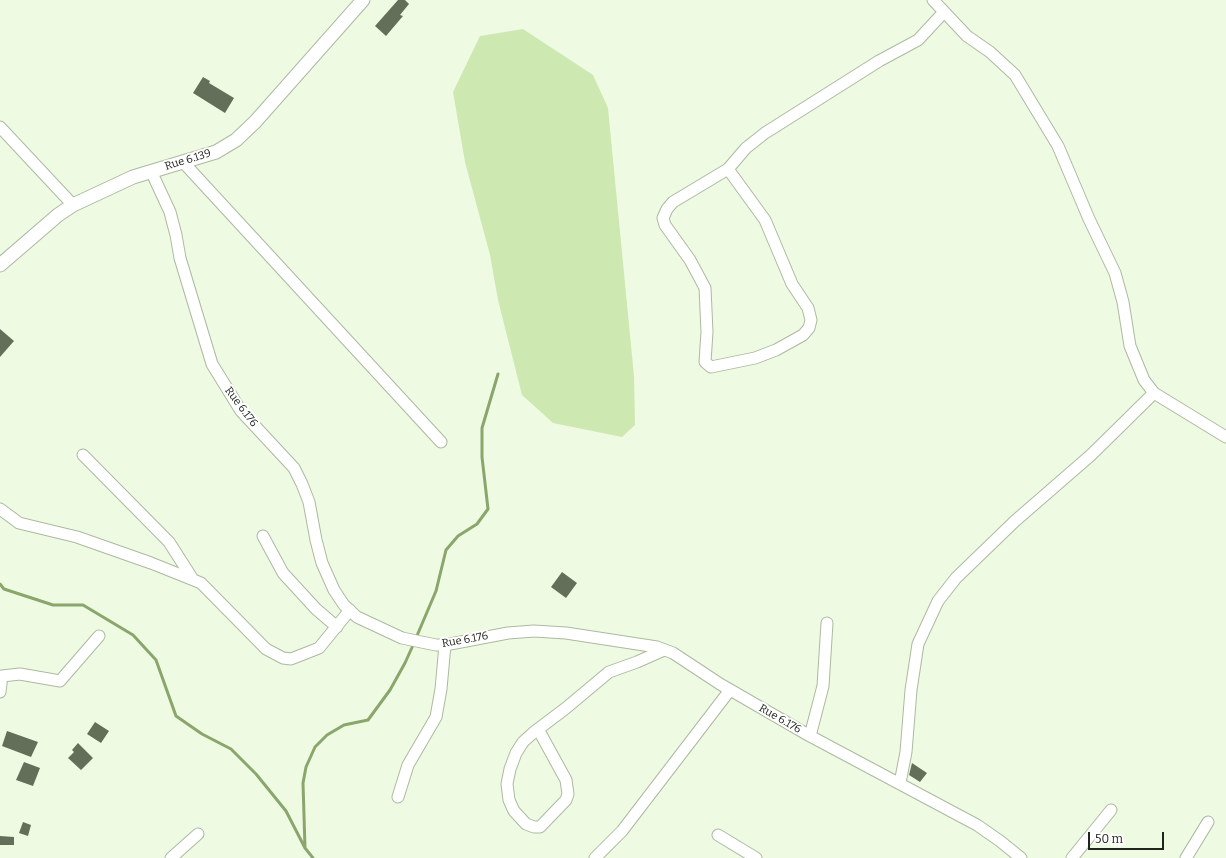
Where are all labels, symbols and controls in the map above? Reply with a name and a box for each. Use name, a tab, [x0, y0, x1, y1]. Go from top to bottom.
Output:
street label: Rue 6.139	[163, 147, 213, 173]
street label: Rue 6.176	[222, 384, 260, 430]
street label: Rue 6.176	[441, 629, 489, 651]
street label: Rue 6.176	[756, 702, 804, 736]
scale bar	[1090, 824, 1166, 850]
text: 50 m	[1095, 832, 1123, 846]

